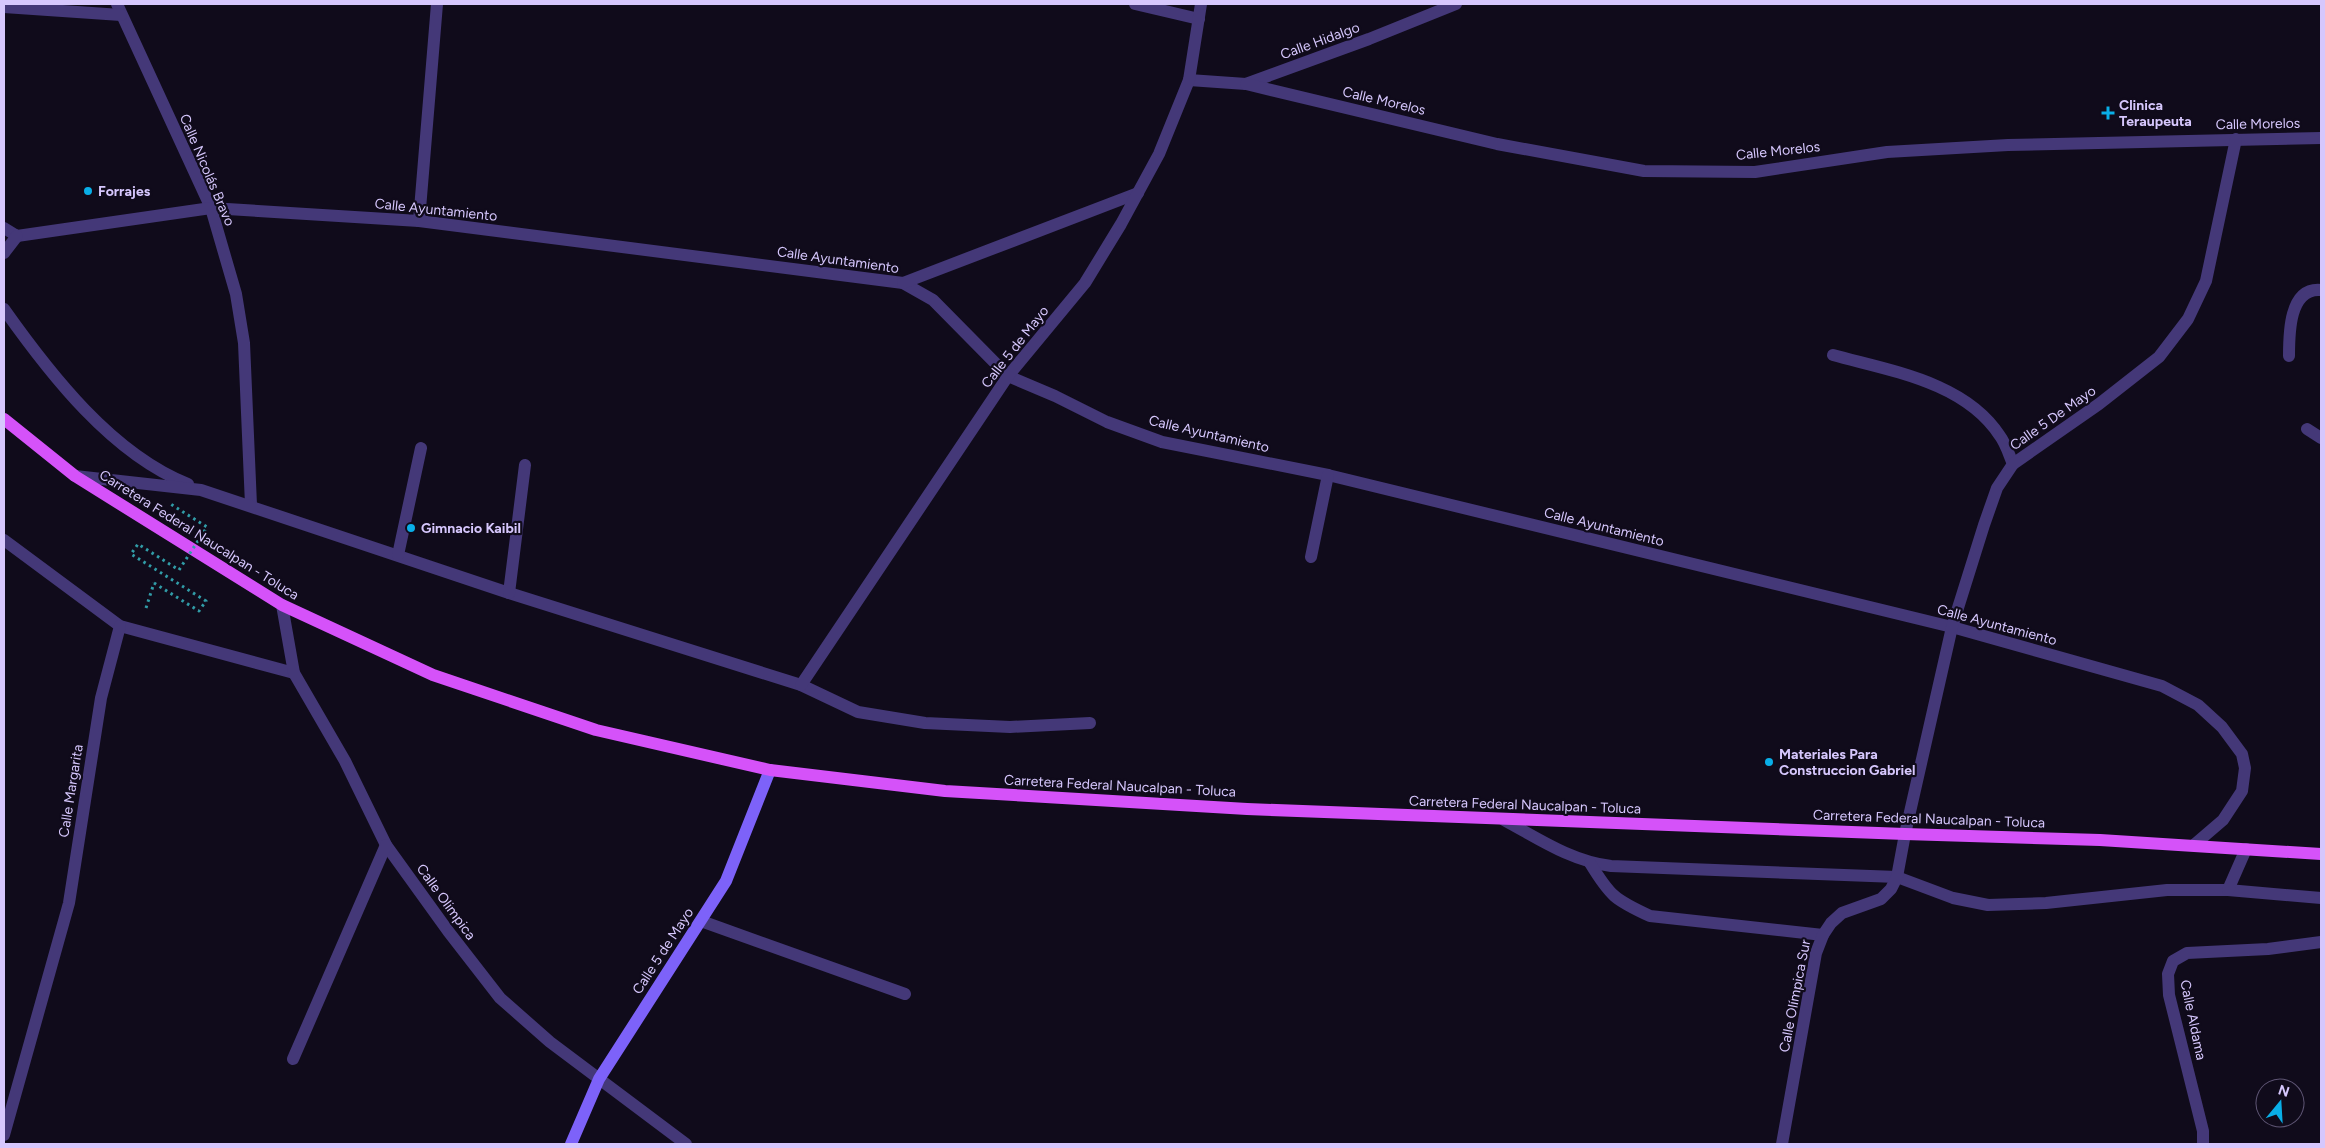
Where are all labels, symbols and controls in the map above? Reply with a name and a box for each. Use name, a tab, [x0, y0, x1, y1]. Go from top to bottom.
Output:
street label: Calle Hidalgo	[1278, 19, 1362, 63]
street label: Calle Morelos	[1341, 83, 1427, 119]
place label: Clinica Teraupeuta	[2119, 97, 2192, 130]
marker: Clinica Teraupeuta	[2101, 106, 2115, 120]
street label: Calle Nicolás Bravo	[176, 111, 238, 229]
street label: Calle Morelos	[2216, 115, 2300, 133]
street label: Calle Morelos	[1735, 138, 1821, 164]
place label: Forrajes	[98, 183, 151, 200]
marker: Forrajes	[82, 185, 94, 197]
street label: Calle Ayuntamiento	[374, 195, 498, 225]
street label: Calle Ayuntamiento	[776, 243, 900, 277]
street label: Calle 5 de Mayo	[978, 303, 1052, 391]
street label: Calle 5 De Mayo	[2007, 382, 2099, 454]
street label: Calle Ayuntamiento	[1147, 412, 1271, 456]
street label: Carretera Federal Naucalpan - Toluca	[96, 466, 302, 604]
street label: Calle Ayuntamiento	[1542, 504, 1666, 550]
place label: Gimnacio Kaibil	[421, 520, 521, 537]
marker: Gimnacio Kaibil	[405, 522, 417, 534]
street label: Calle Ayuntamiento	[1935, 601, 2059, 649]
street label: Calle Margarita	[55, 743, 87, 839]
place label: Materiales Para Construccion Gabriel	[1779, 746, 1915, 779]
marker: Materiales Para Construccion Gabriel	[1763, 756, 1775, 768]
street label: Carretera Federal Naucalpan - Toluca	[1004, 771, 1236, 801]
street label: Carretera Federal Naucalpan - Toluca	[1409, 792, 1641, 818]
street label: Carretera Federal Naucalpan - Toluca	[1813, 806, 2045, 832]
street label: Calle Olimpica	[413, 861, 479, 943]
street label: Calle 5 de Mayo	[629, 905, 697, 997]
street label: Calle Olímpica Sur	[1776, 938, 1814, 1054]
street label: Calle Aldama	[2176, 978, 2210, 1062]
north arrow	[2255, 1078, 2305, 1128]
text: N	[2276, 1081, 2292, 1101]

